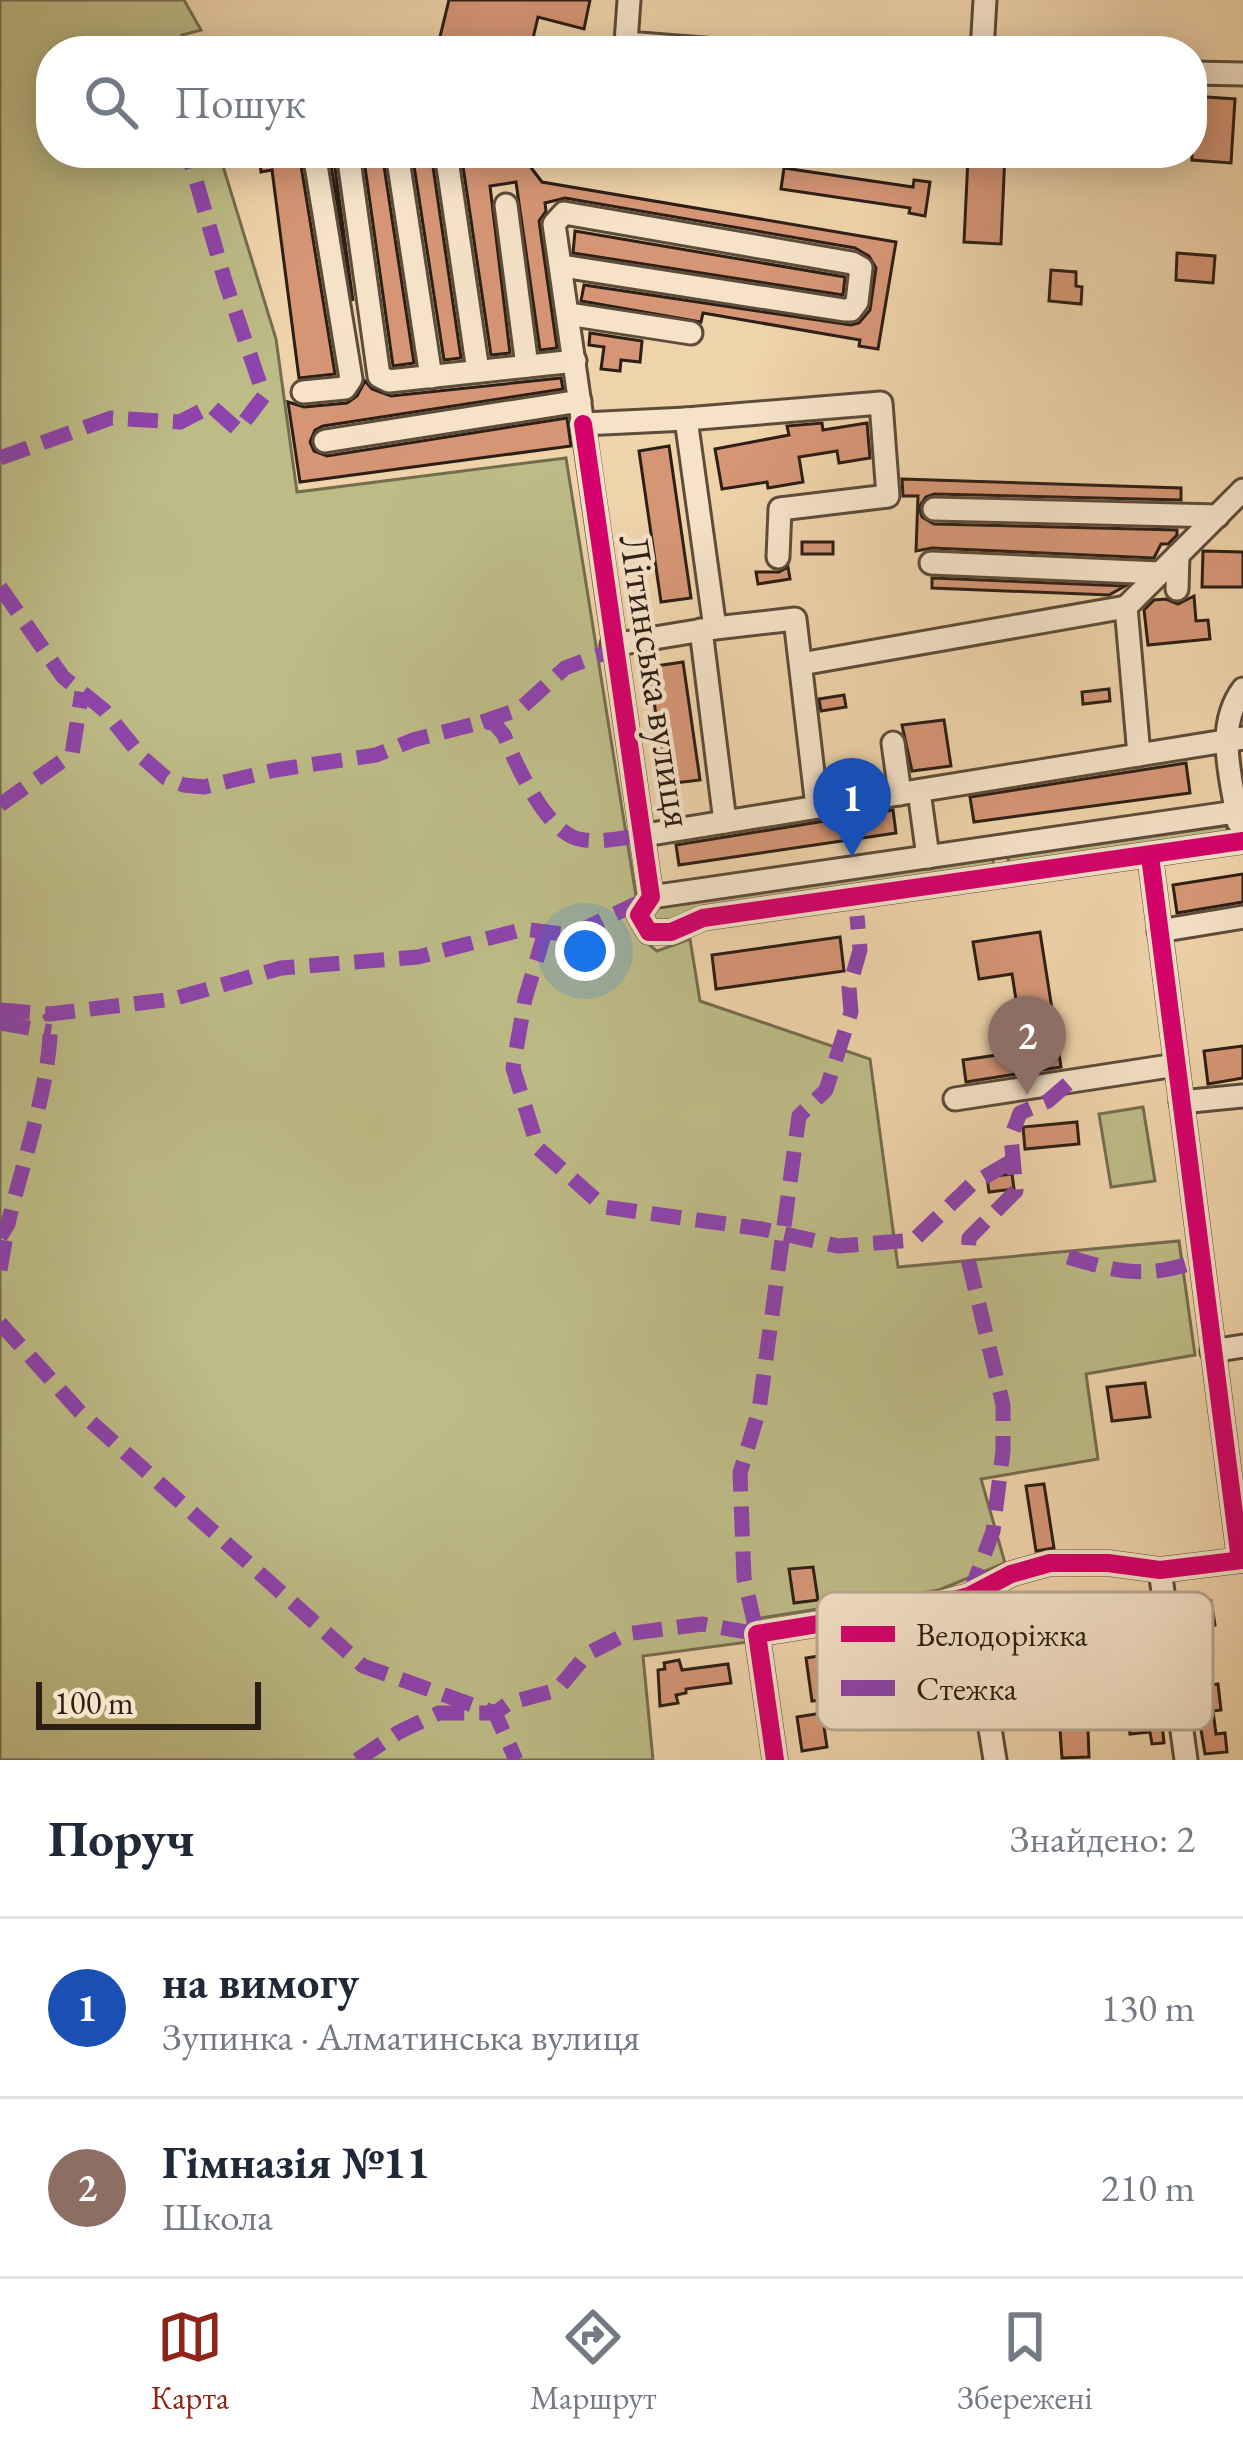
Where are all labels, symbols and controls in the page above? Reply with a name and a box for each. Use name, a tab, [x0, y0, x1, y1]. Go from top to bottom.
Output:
search box	[36, 36, 1207, 168]
icon: search	[78, 69, 144, 135]
text: Пошук	[174, 73, 306, 131]
street label: Літинська вулиця	[607, 530, 707, 832]
pin: 1	[813, 758, 891, 857]
your location	[555, 921, 615, 981]
pin: 2	[988, 996, 1066, 1095]
legend	[817, 1592, 1213, 1730]
text: Велодоріжка	[916, 1613, 1089, 1656]
text: Стежка	[916, 1667, 1018, 1710]
scale bar	[36, 1676, 261, 1729]
text: 100 m	[54, 1681, 134, 1724]
text: Поруч	[48, 1805, 194, 1871]
text: Знайдено: 2	[1010, 1813, 1195, 1864]
text: на вимогу	[162, 1953, 359, 2011]
text: 1	[77, 1982, 97, 2033]
text: 130 m	[1101, 1982, 1195, 2033]
text: Зупинка · Алматинська вулиця	[162, 2011, 640, 2062]
text: Гімназія №11	[162, 2133, 430, 2191]
text: 2	[77, 2162, 97, 2213]
text: 210 m	[1101, 2162, 1195, 2213]
text: Школа	[162, 2191, 273, 2242]
tab: Карта	[150, 2304, 229, 2419]
tab: Маршрут	[530, 2304, 656, 2419]
tab: Збережені	[957, 2304, 1093, 2419]

